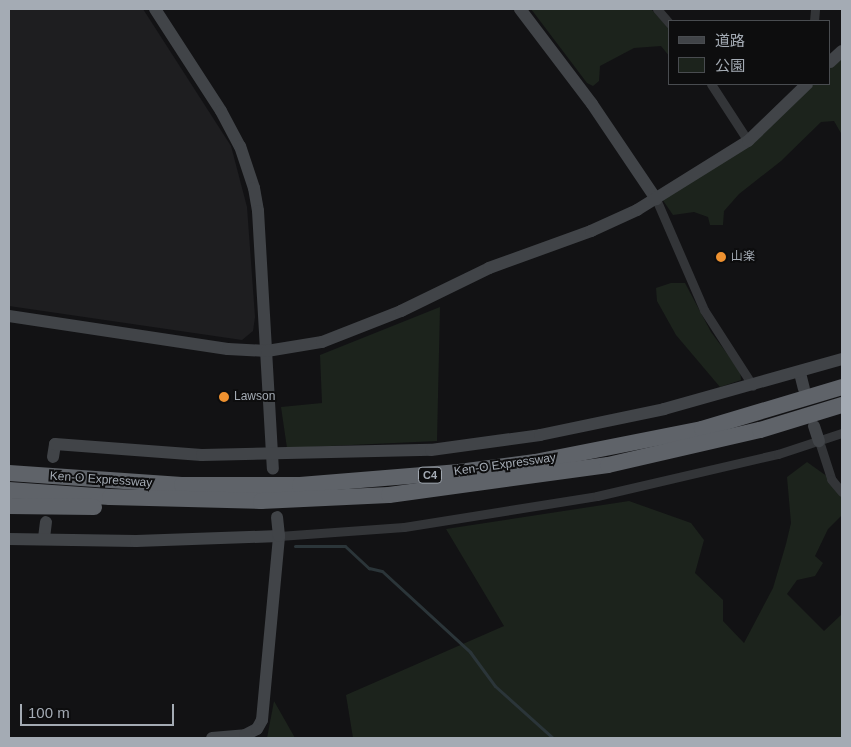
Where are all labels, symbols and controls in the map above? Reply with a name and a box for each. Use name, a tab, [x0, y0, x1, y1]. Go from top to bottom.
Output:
legend	[668, 20, 831, 85]
text: 道路	[715, 32, 745, 49]
text: 公園	[715, 57, 745, 74]
place label: 山楽	[731, 250, 755, 264]
marker: 山楽	[715, 251, 727, 263]
place label: Lawson	[234, 390, 275, 404]
marker: Lawson	[218, 391, 230, 403]
street label: Ken-O Expressway	[453, 451, 557, 479]
road number: C4	[418, 466, 442, 484]
street label: Ken-O Expressway	[49, 469, 153, 491]
scale bar	[22, 694, 176, 726]
text: 100 m	[28, 704, 70, 721]

